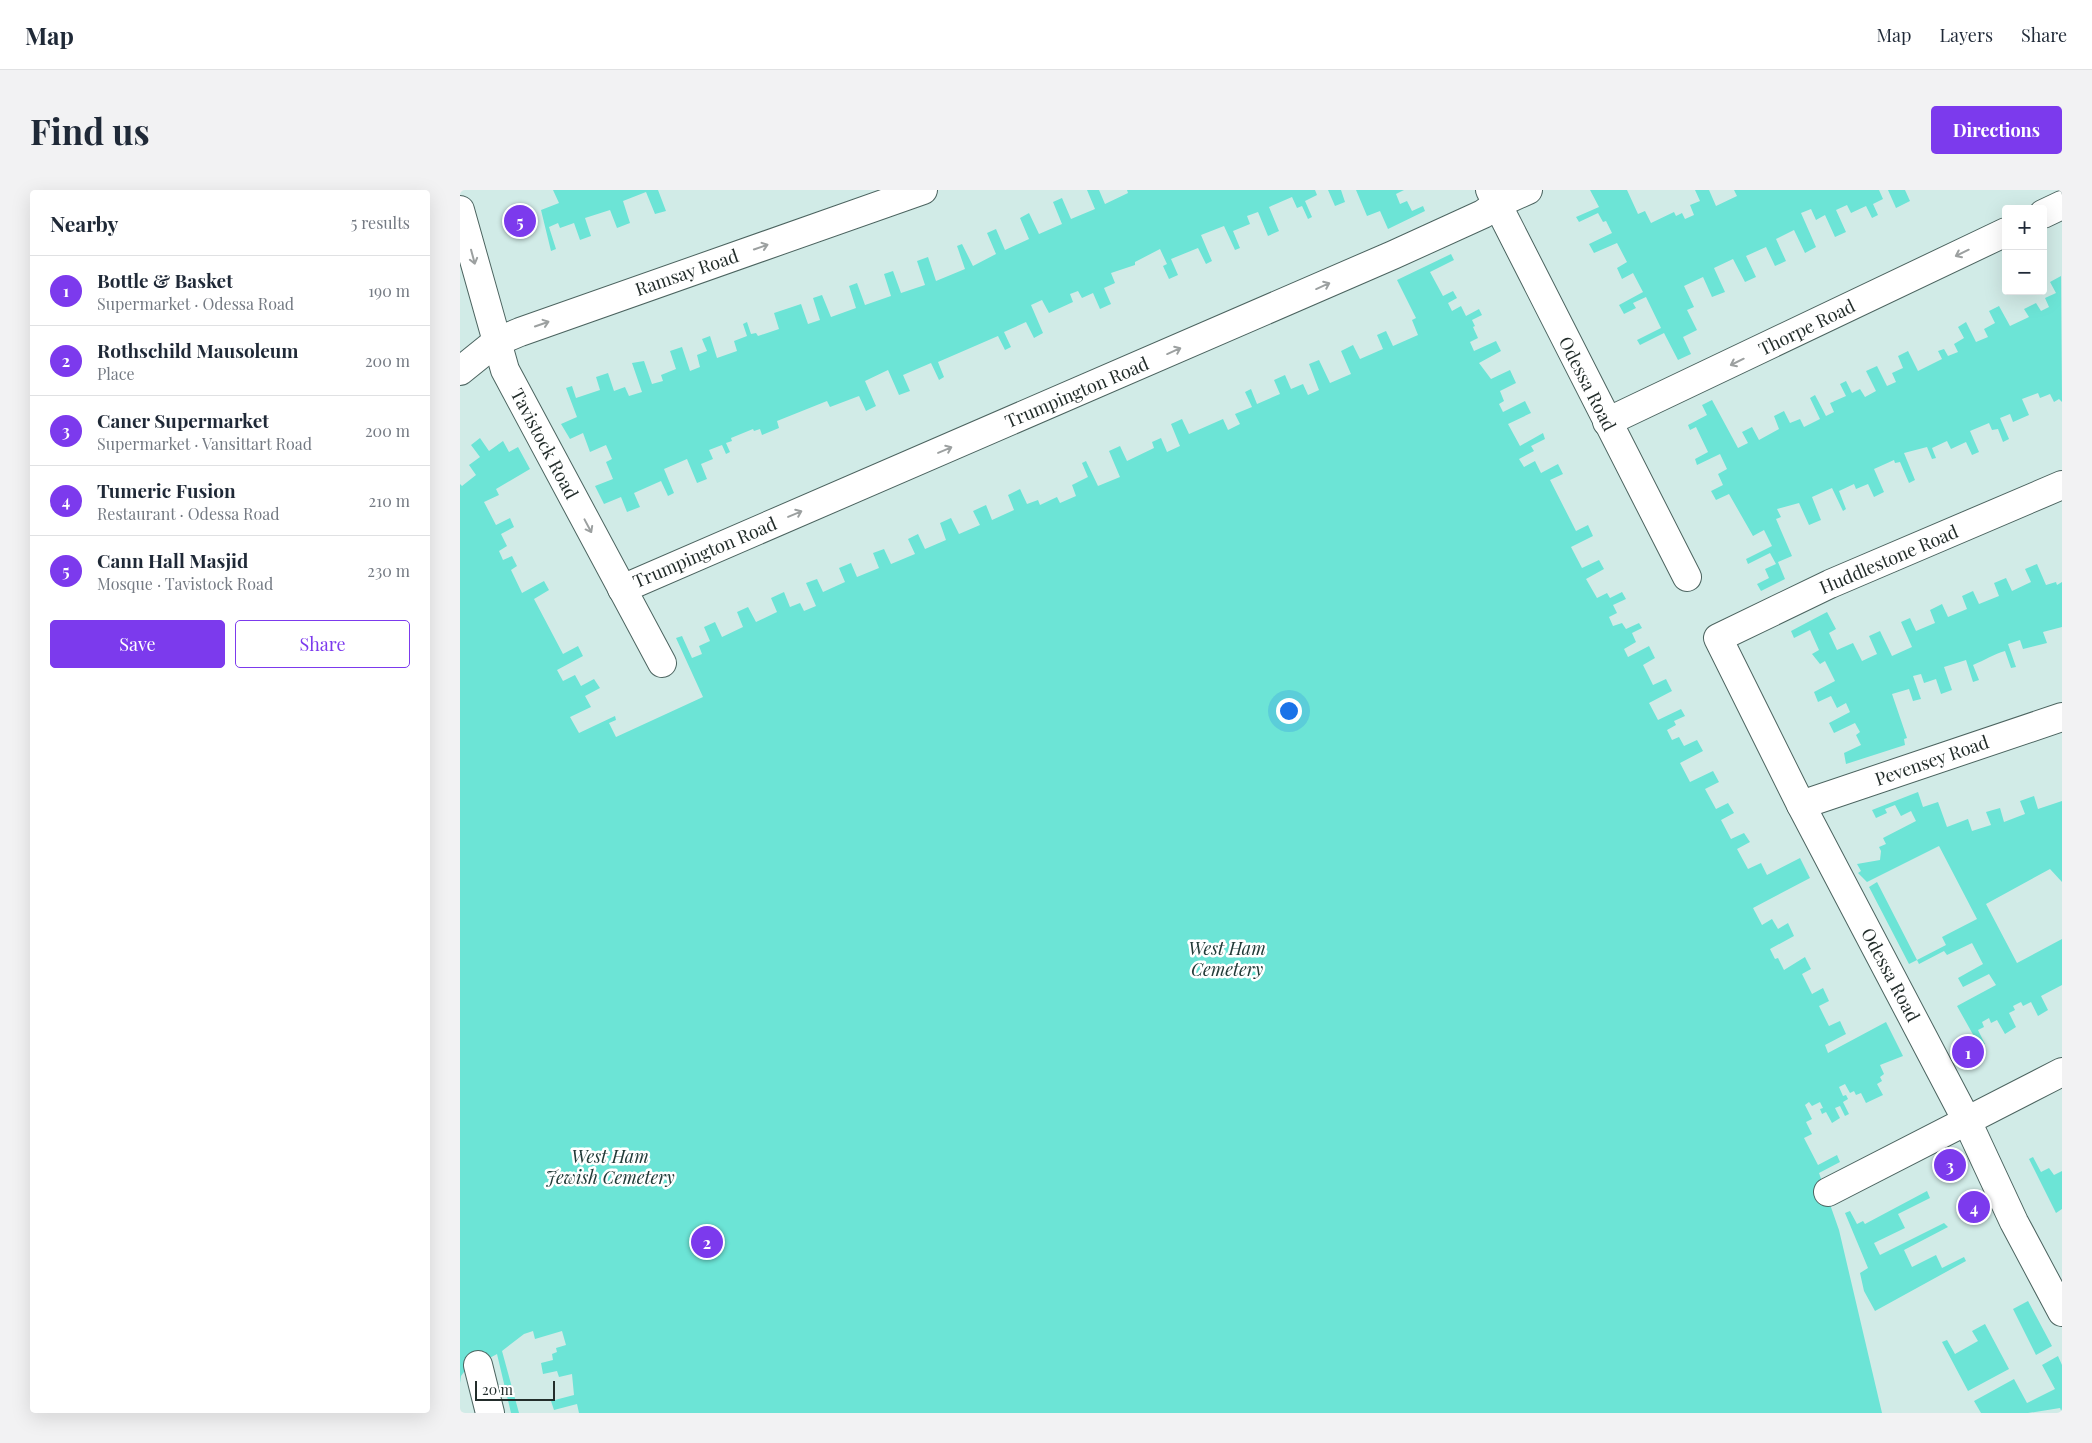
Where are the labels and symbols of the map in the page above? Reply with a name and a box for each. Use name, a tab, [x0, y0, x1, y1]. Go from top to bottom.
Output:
pin: 5	[504, 202, 536, 240]
one-way arrow	[753, 242, 768, 251]
street label: Ramsay Road	[632, 243, 742, 301]
one-way arrow	[469, 249, 478, 265]
one-way arrow	[1955, 249, 1970, 258]
one-way arrow	[1315, 280, 1330, 290]
street label: Thorpe Road	[1754, 293, 1859, 361]
one-way arrow	[533, 319, 549, 328]
street label: Odessa Road	[1554, 332, 1622, 435]
one-way arrow	[1166, 345, 1181, 355]
street label: Trumpington Road	[1001, 351, 1153, 433]
one-way arrow	[1730, 357, 1745, 367]
street label: Tavistock Road	[506, 384, 584, 504]
one-way arrow	[937, 445, 952, 455]
one-way arrow	[788, 509, 803, 518]
street label: Trumpington Road	[629, 511, 781, 593]
one-way arrow	[584, 518, 593, 533]
street label: Huddlestone Road	[1816, 519, 1962, 599]
your location	[1276, 698, 1302, 724]
street label: Pevensey Road	[1872, 729, 1992, 791]
street label: Odessa Road	[1856, 923, 1926, 1026]
park label: West Ham Cemetery	[1188, 936, 1266, 981]
pin: 1	[1952, 1033, 1984, 1071]
park label: West Ham Jewish Cemetery	[545, 1144, 675, 1189]
pin: 3	[1934, 1146, 1966, 1184]
pin: 4	[1958, 1188, 1990, 1226]
pin: 2	[691, 1223, 723, 1261]
scale bar	[475, 1378, 555, 1401]

